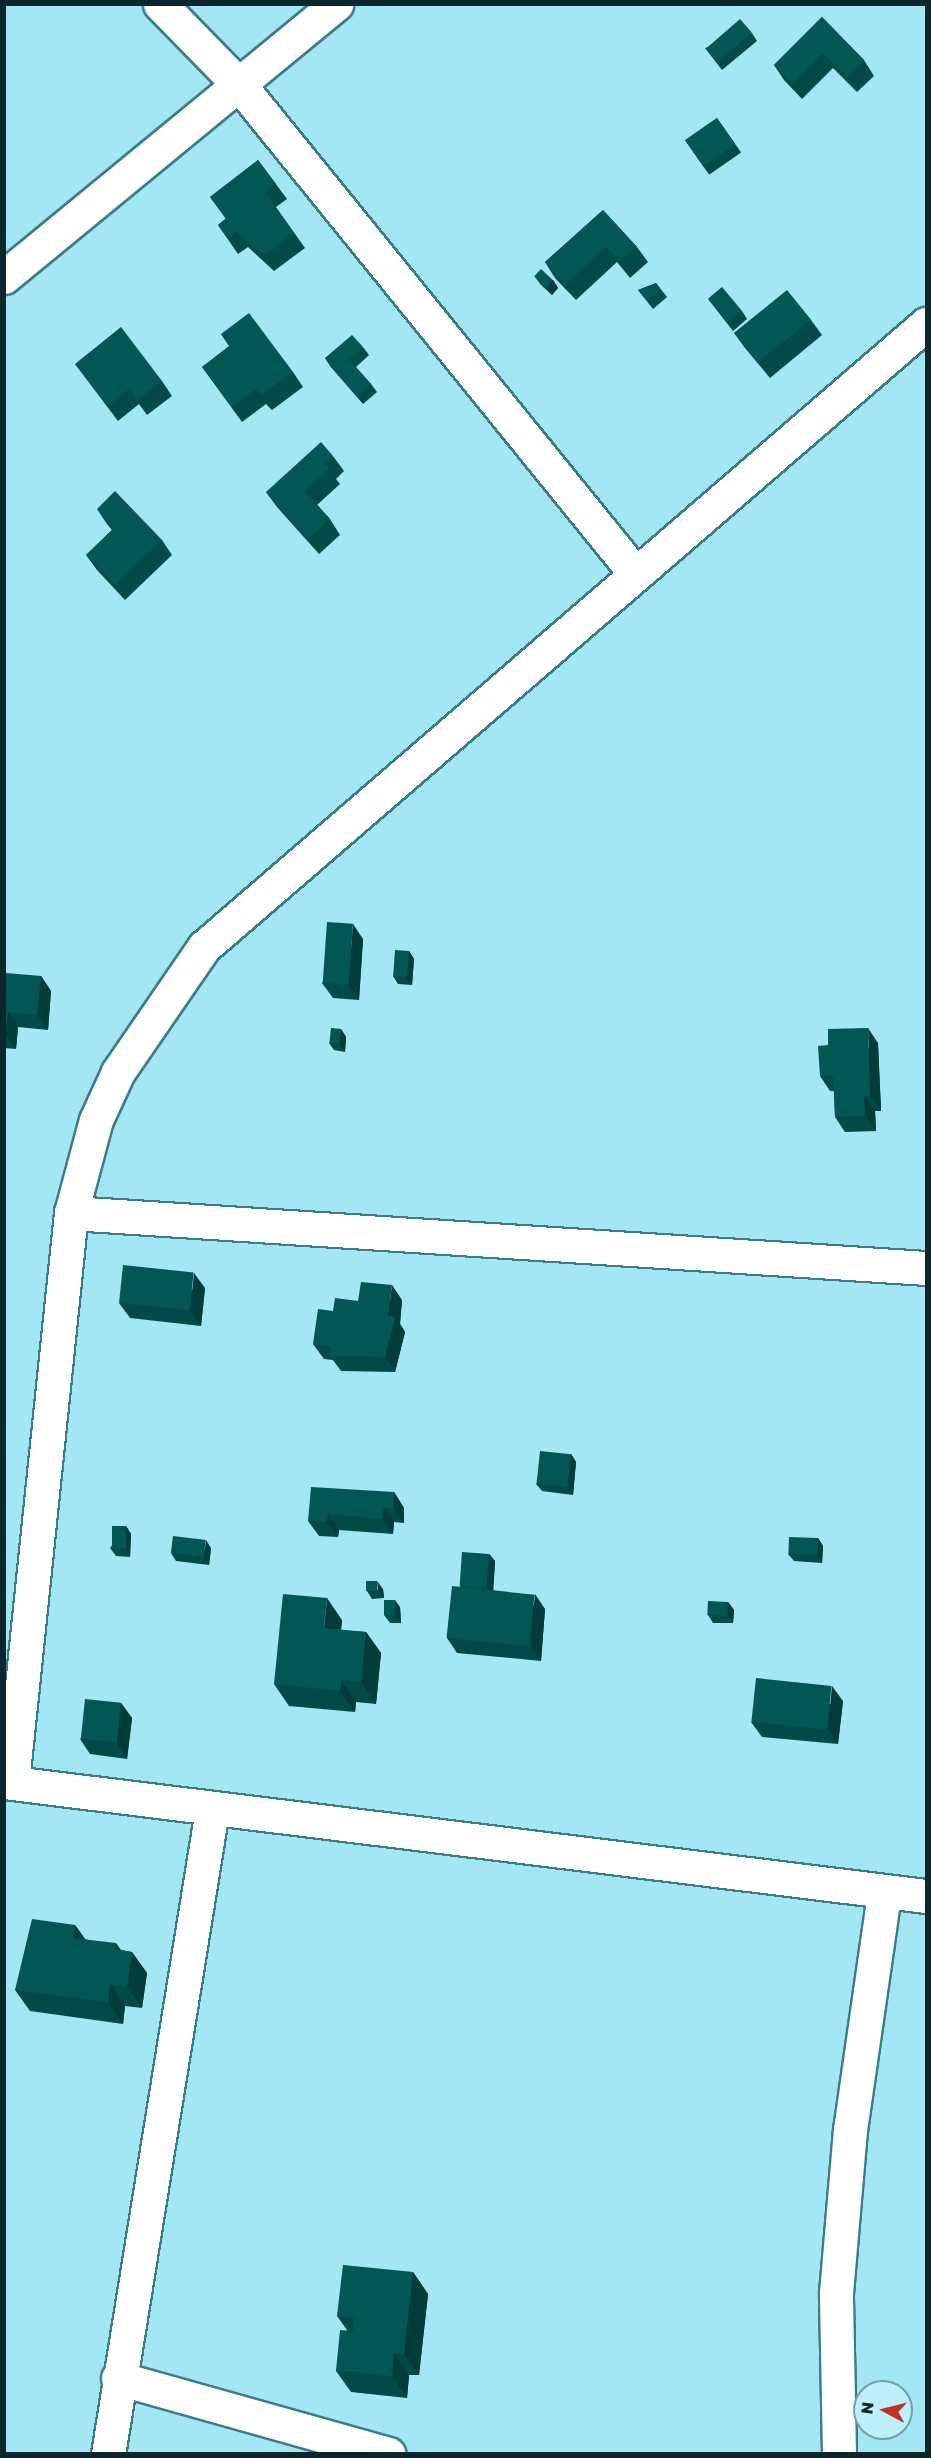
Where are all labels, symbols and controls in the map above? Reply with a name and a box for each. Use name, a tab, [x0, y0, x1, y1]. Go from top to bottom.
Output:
north arrow	[853, 2380, 913, 2440]
text: N	[856, 2401, 878, 2415]

